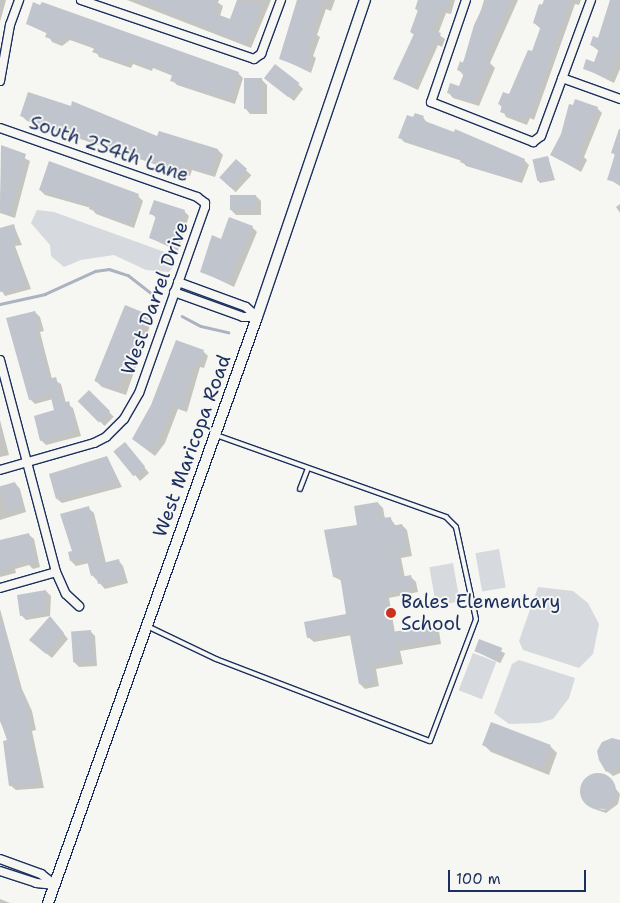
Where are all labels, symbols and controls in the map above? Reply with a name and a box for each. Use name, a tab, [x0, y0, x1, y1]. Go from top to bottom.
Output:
street label: South 254th Lane	[26, 111, 192, 187]
street label: West Darrel Drive	[117, 218, 193, 378]
street label: West Maricopa Road	[148, 352, 236, 540]
place label: Bales Elementary School	[401, 591, 560, 635]
marker: Bales Elementary School	[385, 607, 397, 619]
scale bar	[450, 860, 588, 892]
text: 100 m	[456, 869, 501, 889]

